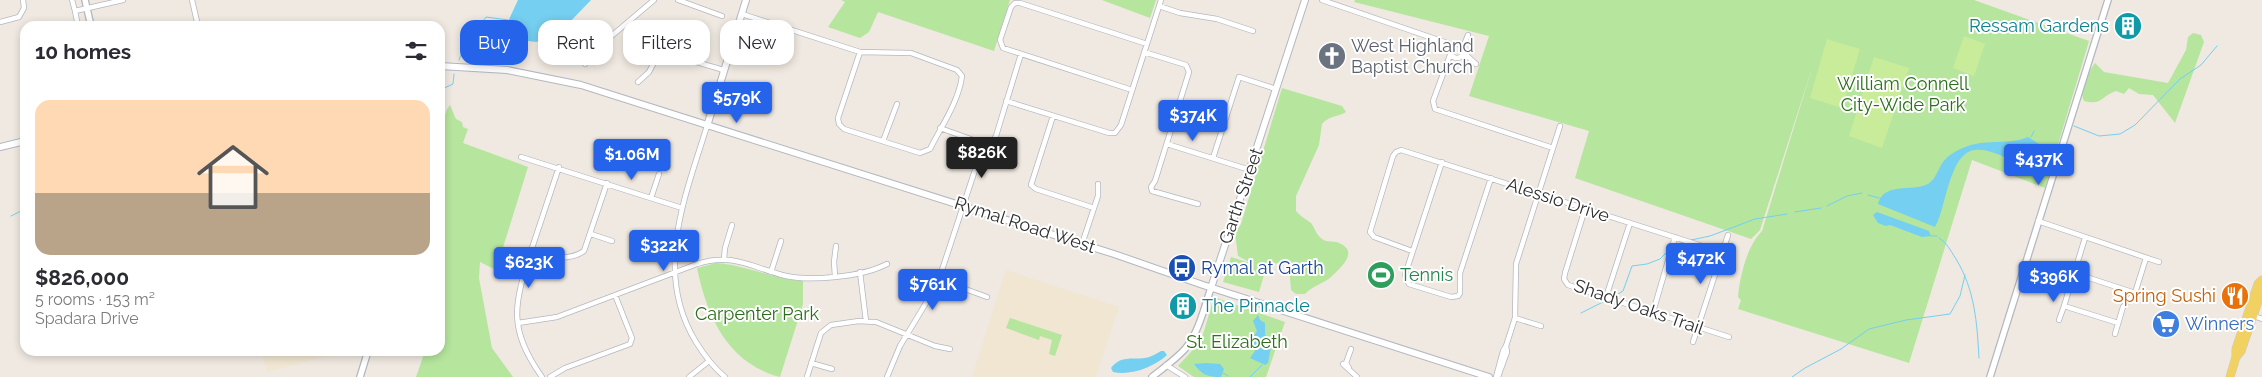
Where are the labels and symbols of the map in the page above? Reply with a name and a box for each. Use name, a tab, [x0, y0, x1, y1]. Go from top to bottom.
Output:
building icon: Ressam Gardens	[2113, 11, 2143, 41]
place label: Ressam Gardens	[1969, 15, 2109, 36]
place label: West Highland Baptist Church	[1351, 35, 1474, 77]
church icon: West Highland Baptist Church	[1317, 41, 1347, 71]
park label: William Connell City-Wide Park	[1837, 73, 1969, 115]
pin: $579K	[702, 82, 772, 124]
pin: $374K	[1158, 100, 1228, 142]
pin: $826K	[947, 136, 1017, 179]
pin: $1.06M	[591, 138, 673, 181]
pin: $437K	[2004, 144, 2074, 186]
street label: Garth Street	[1214, 145, 1267, 247]
street label: Alessio Drive	[1504, 173, 1613, 226]
street label: Rymal Road West	[952, 192, 1098, 257]
pin: $322K	[629, 230, 699, 272]
pin: $472K	[1666, 242, 1736, 285]
pin: $623K	[494, 246, 564, 289]
bus stop icon: Rymal at Garth	[1167, 253, 1197, 283]
place label: Rymal at Garth	[1201, 257, 1324, 278]
sports icon: Tennis	[1366, 260, 1396, 290]
pin: $396K	[2019, 260, 2089, 303]
place label: Tennis	[1400, 264, 1453, 285]
pin: $761K	[898, 268, 968, 311]
street label: Shady Oaks Trail	[1571, 274, 1707, 339]
restaurant icon: Spring Sushi	[2220, 281, 2250, 311]
place label: Spring Sushi	[2113, 285, 2216, 306]
building icon: The Pinnacle	[1168, 291, 1198, 321]
place label: The Pinnacle	[1202, 295, 1310, 316]
park label: Carpenter Park	[695, 303, 820, 324]
supermarket icon: Winners	[2151, 309, 2181, 339]
place label: Winners	[2185, 313, 2255, 334]
park label: St. Elizabeth	[1186, 331, 1288, 352]

